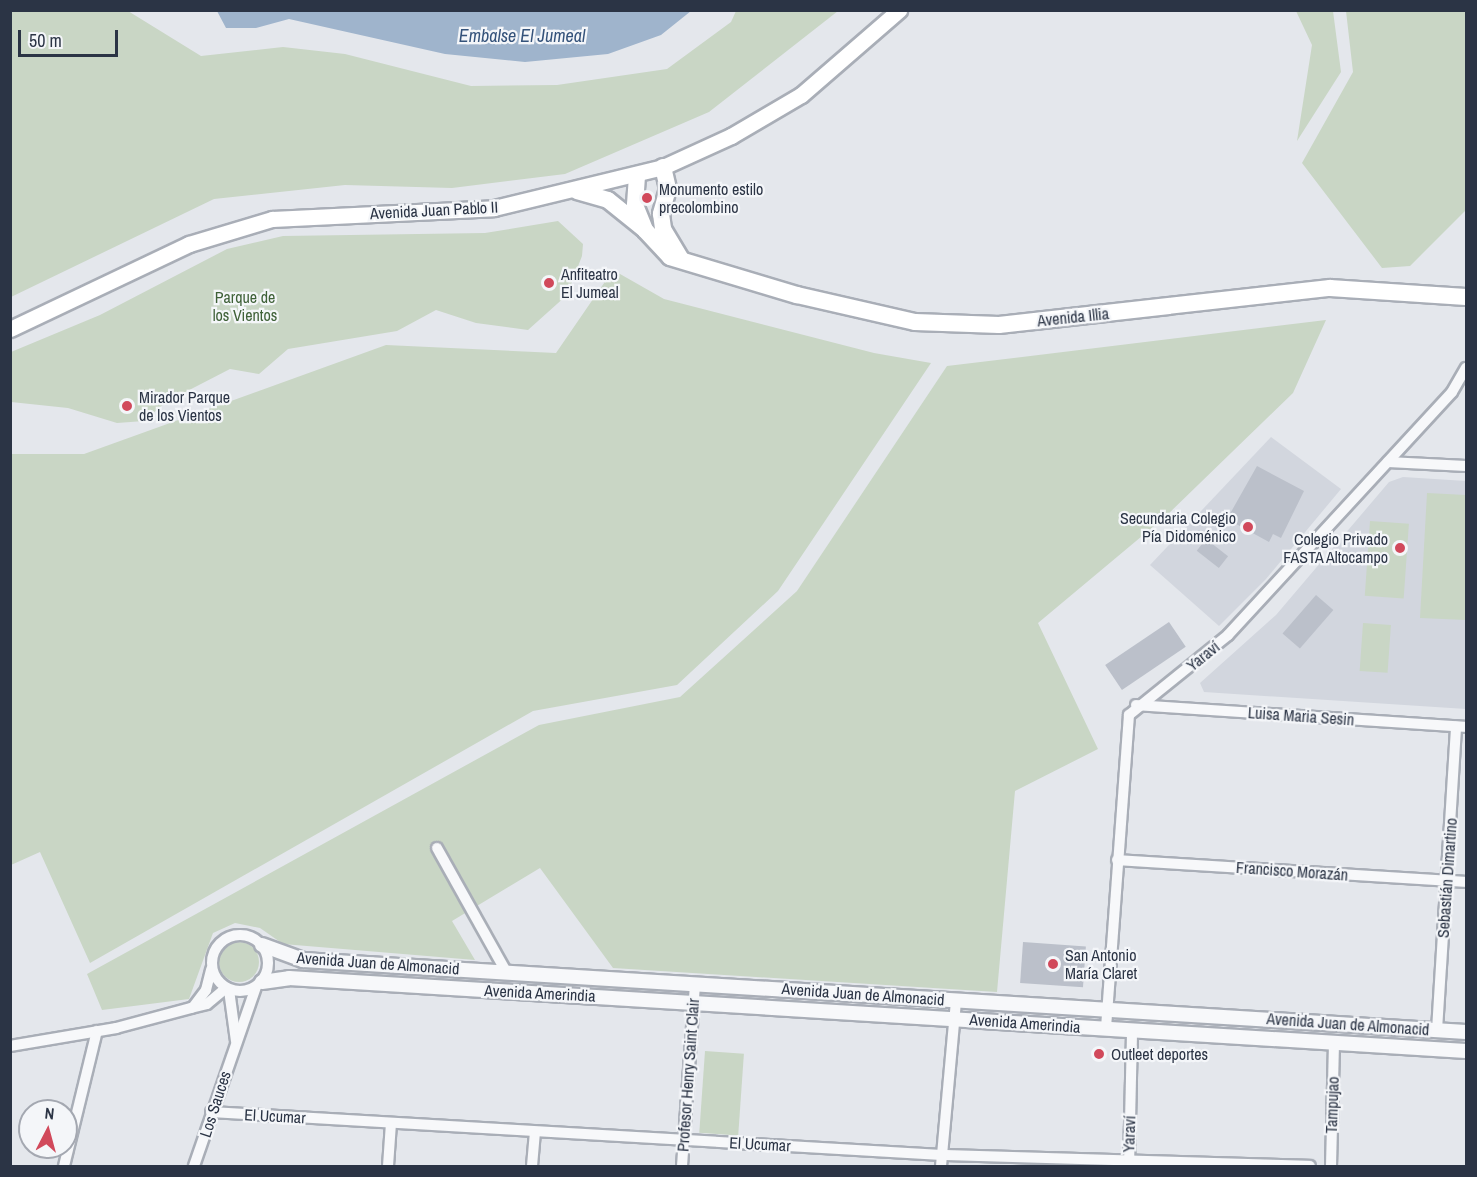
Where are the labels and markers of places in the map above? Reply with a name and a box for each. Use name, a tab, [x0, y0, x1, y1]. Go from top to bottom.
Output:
place label: Monumento estilo precolombino	[659, 179, 763, 217]
marker: Monumento estilo precolombino	[640, 191, 654, 205]
place label: Anfiteatro El Jumeal	[561, 264, 619, 302]
marker: Anfiteatro El Jumeal	[542, 276, 556, 290]
place label: Mirador Parque de los Vientos	[139, 387, 230, 425]
marker: Mirador Parque de los Vientos	[120, 399, 134, 413]
place label: Secundaria Colegio Pía Didoménico	[1120, 508, 1236, 546]
marker: Secundaria Colegio Pía Didoménico	[1241, 520, 1255, 534]
place label: Colegio Privado FASTA Altocampo	[1282, 529, 1388, 567]
marker: Colegio Privado FASTA Altocampo	[1393, 541, 1407, 555]
place label: San Antonio María Claret	[1065, 945, 1137, 983]
marker: San Antonio María Claret	[1046, 957, 1060, 971]
place label: Outleet deportes	[1111, 1044, 1208, 1064]
marker: Outleet deportes	[1092, 1047, 1106, 1061]

